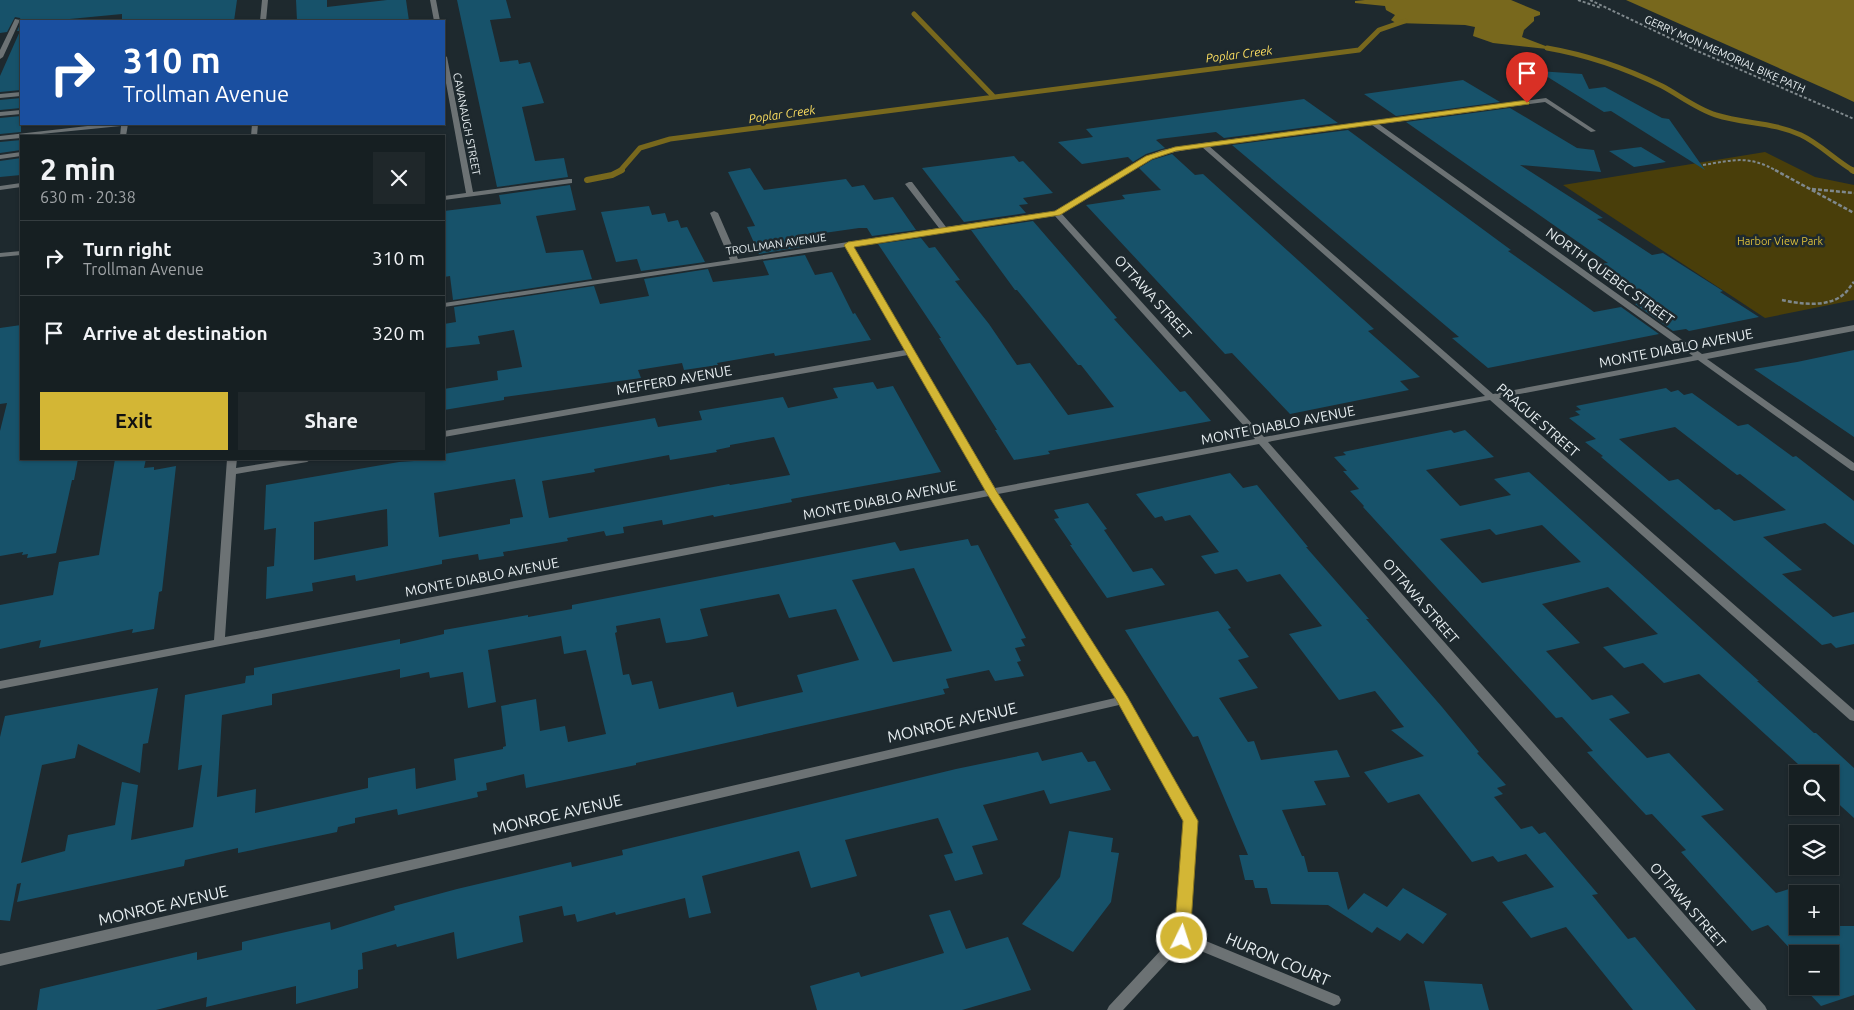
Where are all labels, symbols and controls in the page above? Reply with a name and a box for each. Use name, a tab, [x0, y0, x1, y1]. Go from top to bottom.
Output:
street label: GERRY MON MEMORIAL BIKE PATH	[1643, 13, 1807, 95]
icon: right	[40, 40, 105, 105]
text: 310 m	[123, 40, 221, 80]
water label: Poplar Creek	[1205, 43, 1274, 65]
pin	[1506, 52, 1548, 103]
icon: arrive	[1513, 59, 1541, 87]
street label: CAVANAUGH STREET	[451, 72, 483, 176]
text: Trollman Avenue	[123, 81, 289, 106]
water label: Poplar Creek	[748, 103, 817, 125]
text: 2 min	[40, 152, 116, 186]
button: close	[373, 152, 425, 204]
text: 630 m · 20:38	[40, 188, 136, 206]
street label: NORTH QUEBEC STREET	[1543, 224, 1677, 328]
street label: TROLLMAN AVENUE	[725, 231, 827, 257]
park label: Harbor View Park	[1737, 235, 1823, 247]
text: Turn right	[83, 238, 171, 260]
icon: right	[40, 244, 68, 272]
text: 310 m	[372, 247, 425, 269]
street label: OTTAWA STREET	[1111, 252, 1195, 342]
text: Trollman Avenue	[83, 260, 204, 278]
icon: arrive	[40, 319, 68, 347]
text: Arrive at destination	[83, 322, 268, 344]
text: 320 m	[372, 322, 425, 344]
street label: MONTE DIABLO AVENUE	[1598, 325, 1755, 371]
street label: MEFFERD AVENUE	[615, 362, 733, 398]
street label: PRAGUE STREET	[1494, 380, 1583, 460]
button: Exit	[40, 392, 228, 450]
button: Share	[238, 392, 425, 450]
street label: MONTE DIABLO AVENUE	[1200, 402, 1357, 448]
street label: MONTE DIABLO AVENUE	[802, 477, 959, 523]
street label: MONTE DIABLO AVENUE	[404, 554, 561, 600]
street label: OTTAWA STREET	[1380, 555, 1462, 647]
street label: MONROE AVENUE	[885, 698, 1019, 746]
map controls	[1789, 765, 1839, 995]
button: search	[1789, 765, 1839, 815]
street label: MONROE AVENUE	[490, 790, 624, 838]
button: layers	[1789, 825, 1839, 875]
street label: OTTAWA STREET	[1647, 859, 1729, 951]
street label: MONROE AVENUE	[96, 881, 230, 929]
button: +	[1789, 885, 1839, 935]
position arrow	[1155, 911, 1207, 963]
street label: HURON COURT	[1223, 929, 1333, 989]
button: −	[1789, 945, 1839, 995]

